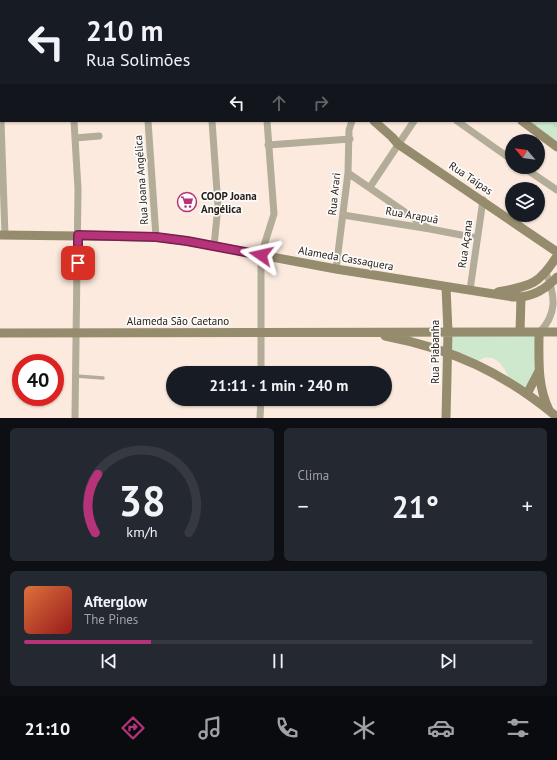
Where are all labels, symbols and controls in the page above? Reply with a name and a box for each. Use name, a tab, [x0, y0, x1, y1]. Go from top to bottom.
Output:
text: 210 m	[86, 12, 163, 49]
icon: left	[20, 16, 72, 68]
text: Rua Solimões	[86, 48, 190, 71]
icon: left	[226, 92, 248, 114]
icon: ahead	[268, 92, 290, 114]
icon: right	[310, 92, 332, 114]
north arrow	[505, 134, 545, 174]
map controls	[505, 134, 545, 222]
street label: Rua Joana Angélica	[131, 135, 151, 225]
street label: Rua Taipas	[446, 158, 496, 198]
street label: Rua Arari	[325, 172, 343, 216]
button: layers	[505, 182, 545, 222]
place label: COOP Joana Angélica	[201, 189, 257, 216]
supermarket icon: COOP Joana Angélica	[176, 191, 198, 213]
street label: Rua Arapuã	[385, 203, 439, 227]
street label: Rua Açana	[455, 219, 475, 269]
position arrow	[240, 234, 282, 276]
street label: Alameda Cassaquera	[297, 243, 395, 273]
pin	[61, 246, 95, 280]
icon: arrive	[67, 252, 89, 274]
street label: Alameda São Caetano	[127, 314, 229, 328]
street label: Rua Piabanha	[428, 320, 442, 384]
speed limit sign: 40	[12, 354, 64, 406]
text: 21:11 · 1 min · 240 m	[210, 376, 348, 395]
text: Clima	[298, 467, 329, 484]
text: 38	[118, 473, 165, 526]
text: 21°	[392, 487, 439, 526]
text: −	[298, 492, 309, 520]
text: +	[522, 492, 533, 520]
text: km/h	[126, 521, 157, 540]
text: Afterglow	[84, 592, 147, 611]
text: The Pines	[84, 611, 138, 628]
icon: previous	[98, 650, 120, 672]
icon: pause	[267, 650, 289, 672]
icon: next	[437, 650, 459, 672]
icon: directions	[119, 714, 147, 742]
icon: music	[196, 714, 224, 742]
icon: phone	[273, 714, 301, 742]
icon: climate	[350, 714, 378, 742]
icon: car	[427, 714, 455, 742]
icon: filters	[504, 714, 532, 742]
text: 21:10	[25, 717, 70, 740]

